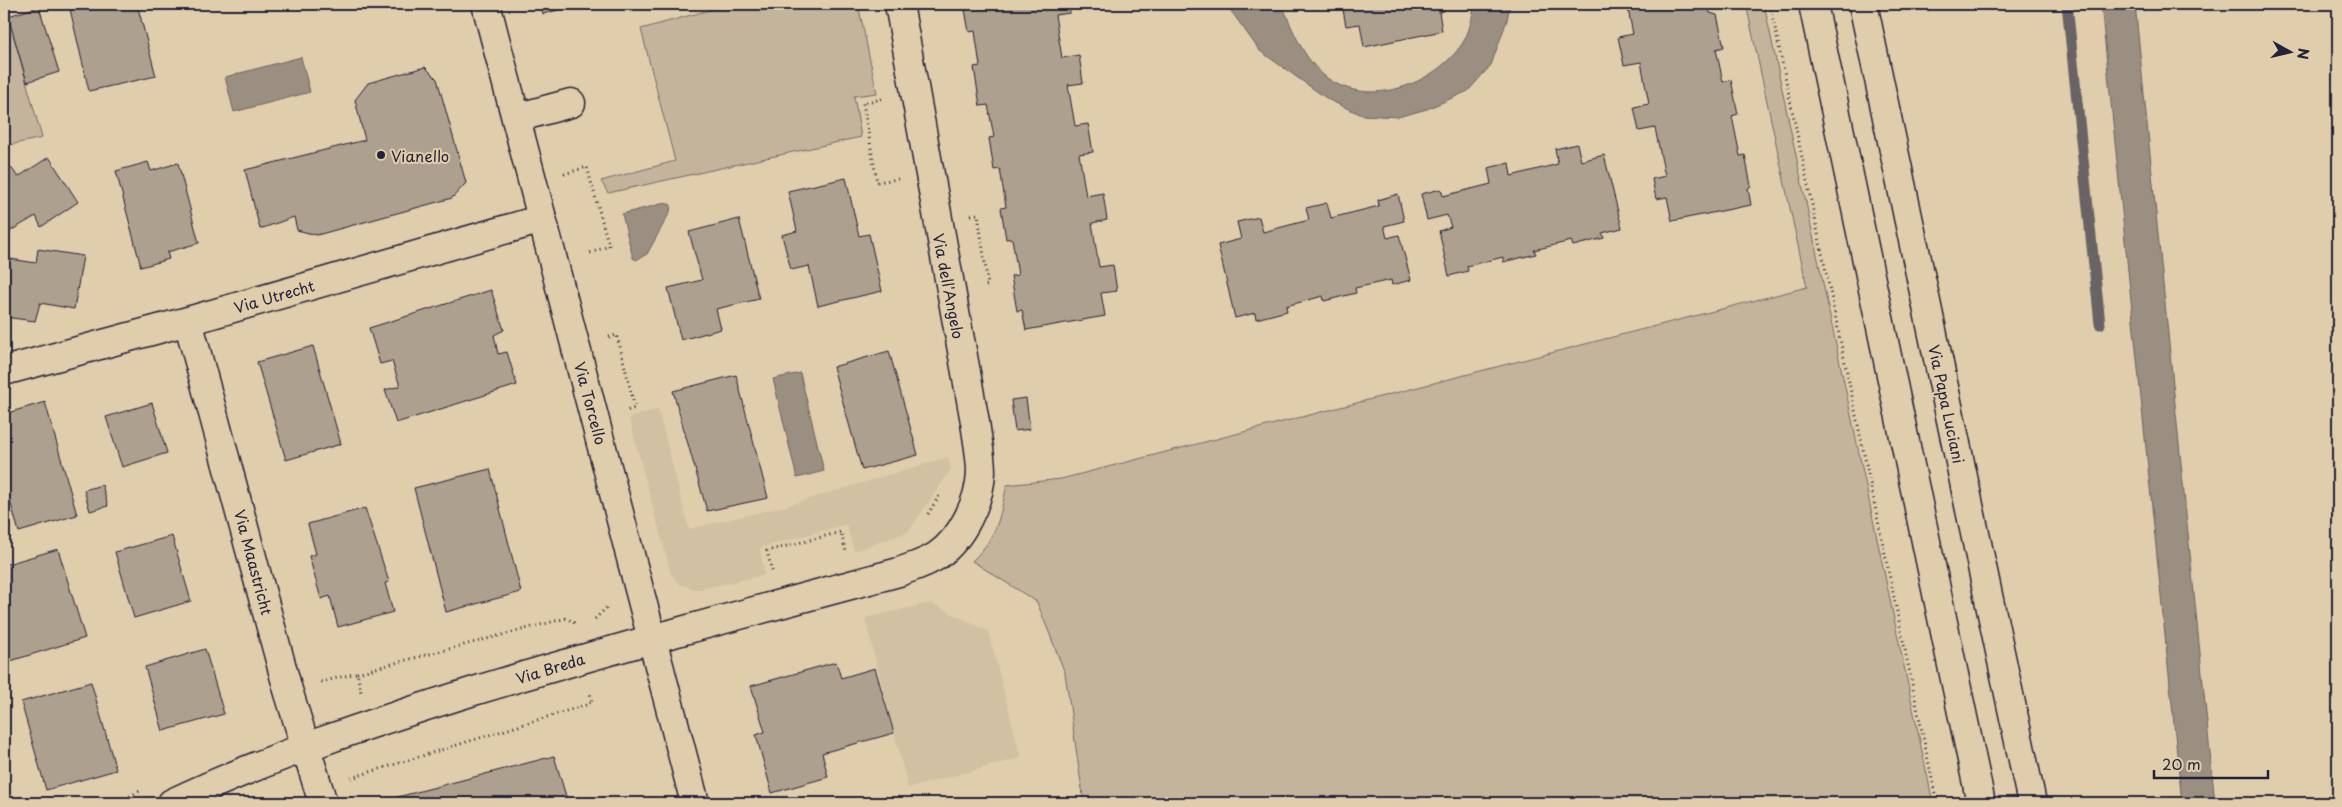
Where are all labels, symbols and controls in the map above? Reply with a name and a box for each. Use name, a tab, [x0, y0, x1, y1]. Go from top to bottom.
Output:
north arrow	[2264, 28, 2314, 78]
text: N	[2292, 47, 2315, 61]
place label: Vianello	[391, 144, 449, 167]
marker: Vianello	[375, 149, 387, 161]
street label: Via dell'Angelo	[928, 231, 970, 341]
street label: Via Utrecht	[231, 274, 317, 318]
street label: Via Papa Luciani	[1923, 342, 1971, 466]
street label: Via Torcello	[569, 359, 613, 447]
street label: Via Maastricht	[229, 507, 279, 617]
street label: Via Breda	[513, 646, 588, 689]
scale bar	[2154, 747, 2268, 779]
text: 20 m	[2162, 752, 2201, 775]

